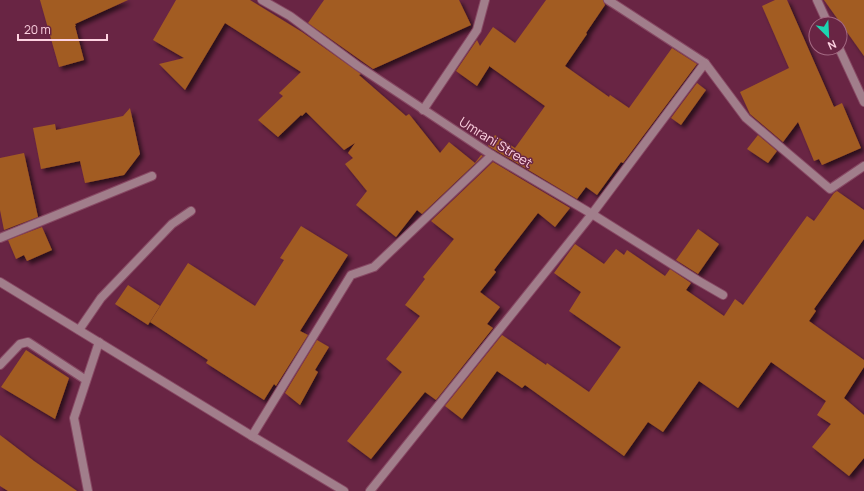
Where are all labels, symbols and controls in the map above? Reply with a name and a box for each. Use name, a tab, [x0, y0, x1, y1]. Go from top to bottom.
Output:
scale bar	[18, 16, 107, 42]
north arrow	[808, 16, 848, 56]
text: 20 m	[24, 21, 51, 38]
text: N	[826, 37, 839, 54]
street label: Umrani Street	[456, 112, 536, 172]

